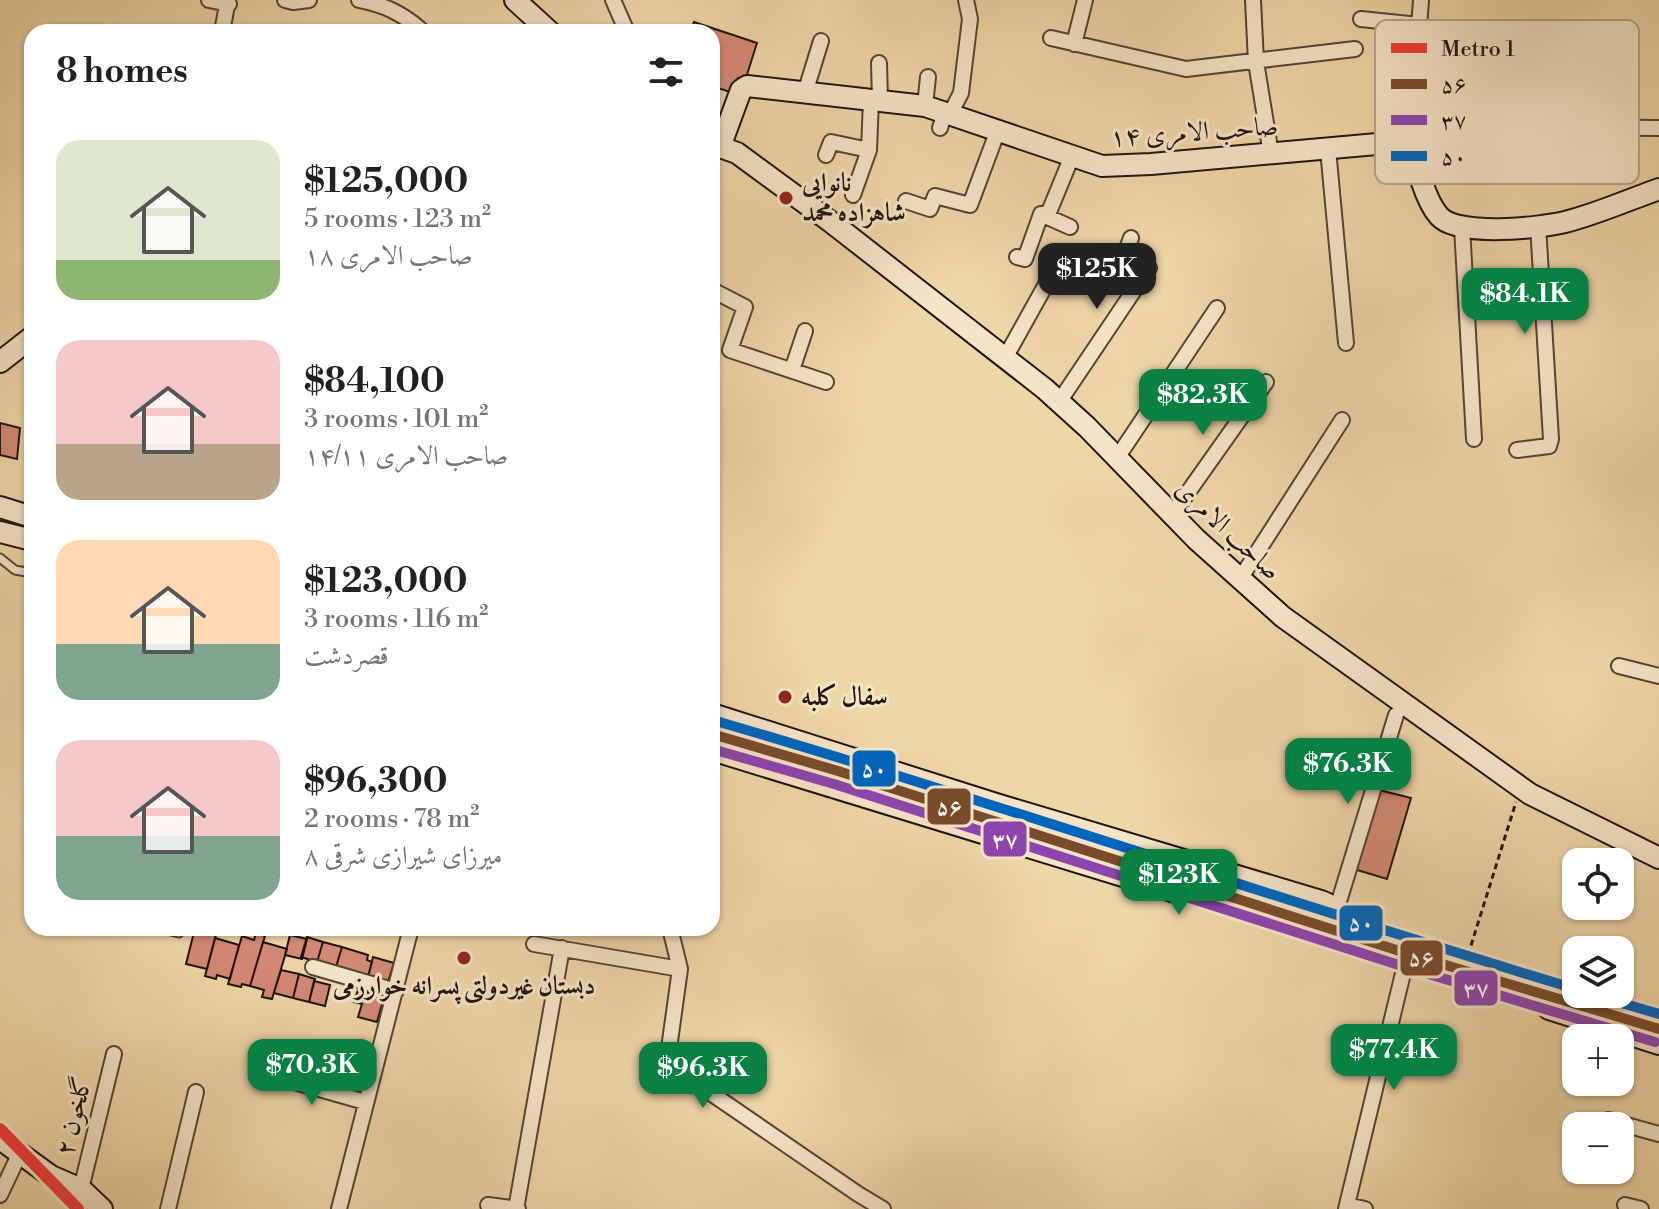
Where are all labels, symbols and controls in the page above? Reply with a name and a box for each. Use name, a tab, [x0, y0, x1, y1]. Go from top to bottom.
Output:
legend	[1375, 20, 1639, 184]
text: Metro 1	[1441, 36, 1515, 63]
icon: filters	[644, 50, 688, 94]
text: 8 homes	[56, 51, 188, 93]
text: ۵۶	[1441, 72, 1467, 99]
text: ۳۷	[1441, 108, 1467, 135]
street label: ۱۴ صاحب الامری	[1109, 110, 1279, 155]
text: ۵۰	[1441, 144, 1467, 171]
text: $125,000	[304, 161, 468, 203]
place label: نانوایی شاهزاده محمد	[801, 167, 906, 229]
icon: home	[120, 172, 216, 268]
marker: نانوایی شاهزاده محمد	[777, 189, 795, 207]
text: 5 rooms · 123 m²	[304, 203, 491, 235]
text: ۱۸ صاحب الامری	[304, 240, 473, 272]
pin: $125K	[1041, 243, 1153, 311]
text: $125K	[1056, 253, 1138, 285]
pin: $84.1K	[1460, 268, 1590, 336]
text: $84.1K	[1480, 278, 1570, 310]
text: $84,100	[304, 361, 445, 403]
pin: $82.3K	[1138, 369, 1268, 437]
icon: home	[120, 372, 216, 468]
text: $82.3K	[1157, 379, 1249, 411]
text: 3 rooms · 101 m²	[304, 403, 488, 435]
text: ۱۴/۱۱ صاحب الامری	[304, 440, 508, 472]
street label: صاحب الامری	[1168, 473, 1288, 588]
text: $123,000	[304, 561, 468, 603]
icon: home	[120, 572, 216, 668]
text: 3 rooms · 116 m²	[304, 603, 488, 635]
text: قصردشت	[304, 640, 389, 672]
place label: سفال کلبه	[801, 681, 888, 713]
marker: سفال کلبه	[776, 688, 794, 706]
pin: $76.3K	[1283, 738, 1413, 806]
text: $76.3K	[1303, 748, 1393, 780]
line badge: ۵۰	[851, 749, 897, 788]
text: ۵۰	[861, 756, 887, 783]
text: $96,300	[304, 761, 447, 803]
icon: home	[120, 772, 216, 868]
line badge: ۵۶	[926, 787, 972, 826]
text: ۵۶	[936, 794, 962, 821]
text: 2 rooms · 78 m²	[304, 803, 479, 835]
line badge: ۳۷	[982, 820, 1028, 858]
text: ۳۷	[992, 827, 1018, 854]
text: ۸ میرزای شیرازی شرقی	[304, 840, 502, 872]
map controls	[1562, 848, 1634, 1184]
button: locate	[1562, 848, 1634, 920]
pin: $123K	[1123, 849, 1235, 917]
text: $123K	[1138, 859, 1220, 891]
line badge: ۵۰	[1338, 904, 1384, 942]
text: ۵۰	[1348, 910, 1374, 937]
button: layers	[1562, 936, 1634, 1008]
line badge: ۵۶	[1399, 939, 1444, 977]
text: ۵۶	[1408, 945, 1434, 972]
marker: دبستان غیردولتی پسرانه خوارزمی	[455, 949, 473, 967]
line badge: ۳۷	[1453, 969, 1499, 1007]
place label: دبستان غیردولتی پسرانه خوارزمی	[332, 970, 595, 1005]
text: ۳۷	[1463, 976, 1489, 1003]
pin: $77.4K	[1329, 1024, 1459, 1092]
button: +	[1562, 1024, 1634, 1096]
text: $77.4K	[1349, 1034, 1439, 1066]
pin: $70.3K	[247, 1039, 377, 1107]
pin: $96.3K	[638, 1042, 768, 1110]
text: $70.3K	[266, 1049, 358, 1081]
text: $96.3K	[657, 1052, 749, 1084]
street label: ۲ گلخون	[49, 1073, 99, 1159]
button: −	[1562, 1112, 1634, 1184]

